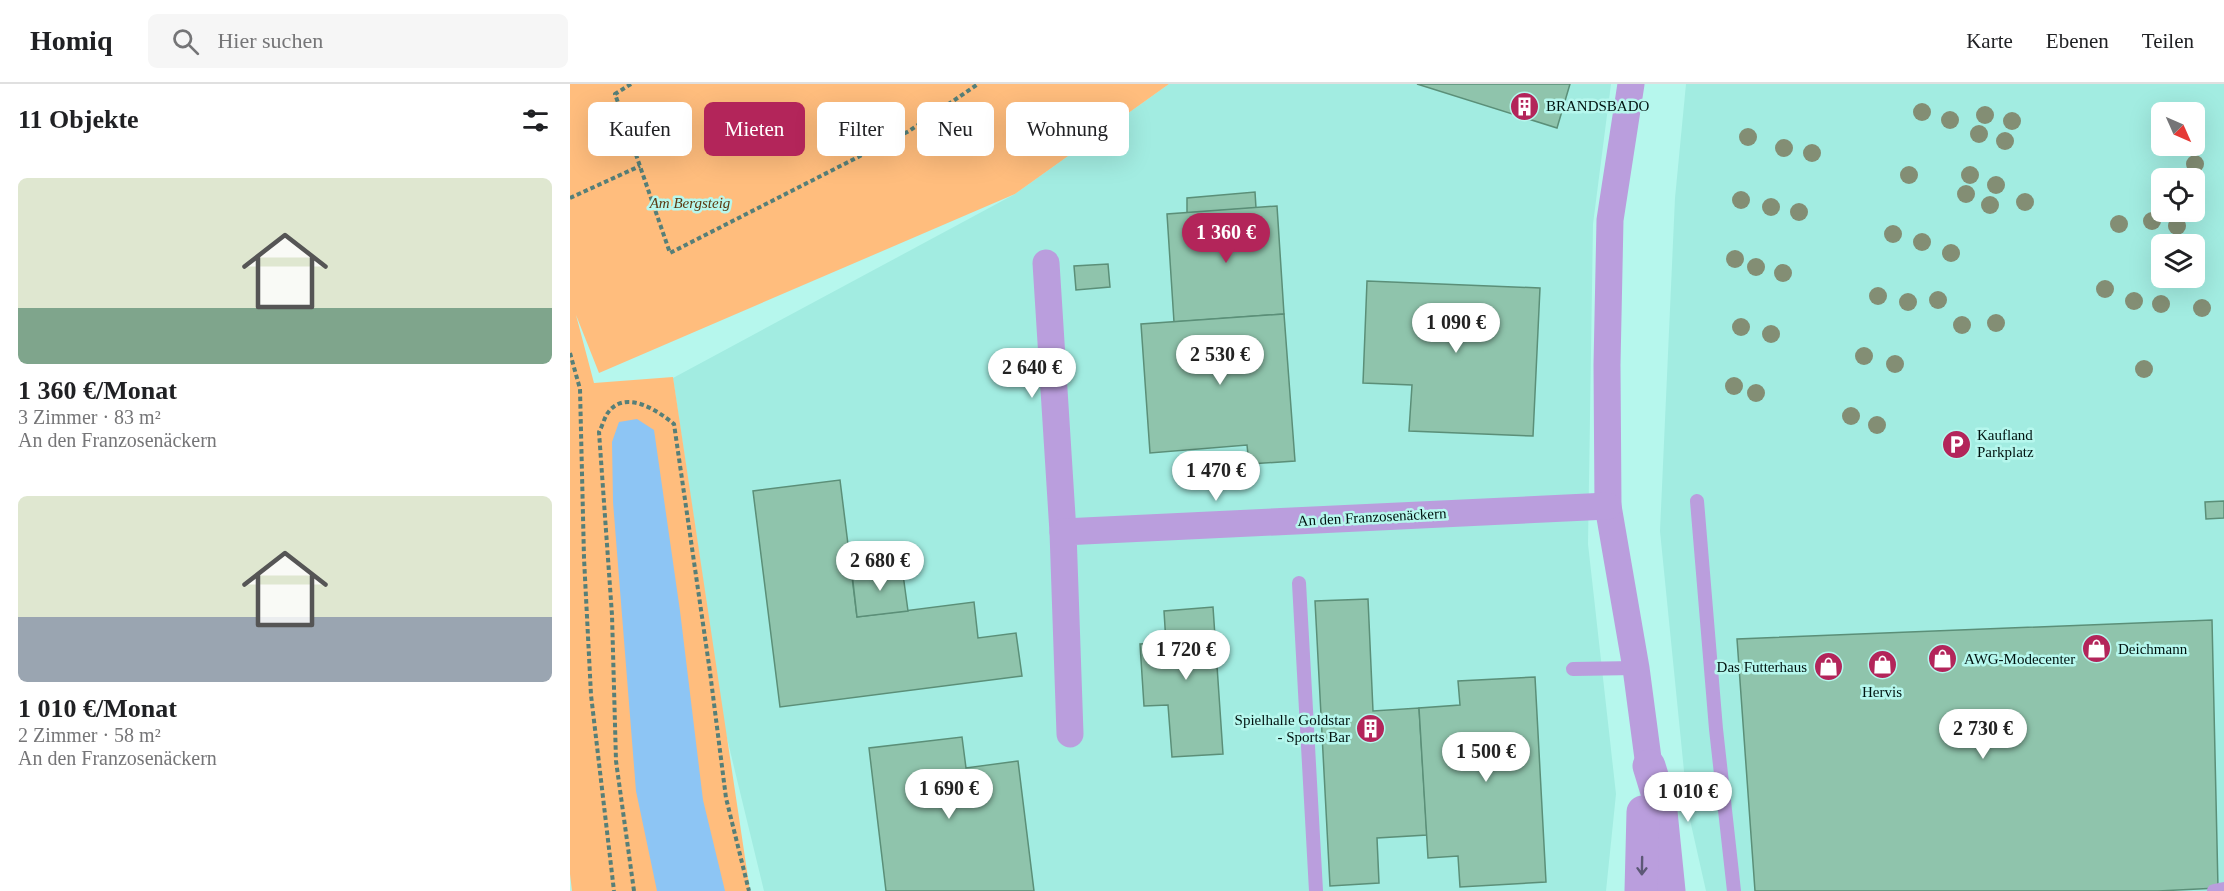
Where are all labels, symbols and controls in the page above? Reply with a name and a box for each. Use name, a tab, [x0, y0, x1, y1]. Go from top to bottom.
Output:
search box	[148, 14, 568, 68]
text: Homiq	[30, 25, 112, 56]
icon: search	[169, 25, 202, 58]
text: Hier suchen	[217, 28, 323, 53]
text: Karte	[1966, 29, 2013, 53]
text: Ebenen	[2046, 29, 2109, 53]
text: Teilen	[2142, 29, 2194, 53]
building icon: BRANDSBADO	[1509, 90, 1541, 122]
place label: BRANDSBADO	[1546, 98, 1650, 114]
chip: Kaufen	[588, 102, 692, 156]
chip: Mieten	[704, 102, 805, 156]
chip: Filter	[817, 102, 905, 156]
chip: Neu	[917, 102, 994, 156]
chip: Wohnung	[1006, 102, 1129, 156]
north arrow	[2151, 102, 2205, 156]
map controls	[2151, 102, 2205, 288]
icon: filters	[519, 104, 552, 137]
text: 11 Objekte	[18, 105, 139, 134]
button: locate	[2151, 168, 2205, 222]
park label: Am Bergsteig	[649, 195, 731, 211]
pin: 1 360 €	[1171, 213, 1281, 264]
icon: home	[231, 217, 339, 325]
text: 1 360 €	[1196, 221, 1256, 243]
button: layers	[2151, 234, 2205, 288]
pin: 1 090 €	[1401, 303, 1511, 354]
text: 1 090 €	[1426, 311, 1486, 333]
pin: 2 530 €	[1165, 335, 1275, 386]
text: 2 530 €	[1190, 343, 1250, 365]
pin: 2 640 €	[977, 348, 1087, 399]
text: 2 640 €	[1002, 356, 1062, 378]
text: 1 360 €/Monat	[18, 376, 177, 405]
text: 3 Zimmer · 83 m²	[18, 406, 161, 428]
place label: Kaufland Parkplatz	[1977, 427, 2034, 460]
parking icon: Kaufland Parkplatz	[1940, 428, 1972, 460]
text: An den Franzosenäckern	[18, 429, 217, 451]
pin: 1 470 €	[1161, 451, 1271, 502]
text: 1 470 €	[1186, 459, 1246, 481]
street label: An den Franzosenäckern	[1297, 505, 1447, 529]
icon: home	[231, 535, 339, 643]
pin: 2 680 €	[825, 541, 935, 592]
text: 2 680 €	[850, 549, 910, 571]
pin: 1 720 €	[1131, 630, 1241, 681]
shop icon: Deichmann	[2081, 633, 2113, 665]
text: 1 720 €	[1156, 638, 1216, 660]
place label: Deichmann	[2118, 641, 2188, 657]
shop icon: AWG-Modecenter	[1927, 643, 1959, 675]
shop icon: Hervis	[1866, 649, 1898, 681]
shop icon: Das Futterhaus	[1812, 651, 1844, 683]
place label: AWG-Modecenter	[1964, 651, 2075, 667]
place label: Das Futterhaus	[1717, 659, 1807, 675]
place label: Hervis	[1862, 684, 1902, 700]
text: 1 010 €/Monat	[18, 694, 177, 723]
pin: 2 730 €	[1928, 709, 2038, 760]
place label: Spielhalle Goldstar - Sports Bar	[1235, 712, 1350, 745]
building icon: Spielhalle Goldstar - Sports Bar	[1355, 713, 1387, 745]
text: 2 730 €	[1953, 717, 2013, 739]
text: 2 Zimmer · 58 m²	[18, 724, 161, 746]
pin: 1 500 €	[1431, 732, 1541, 783]
text: 1 500 €	[1456, 740, 1516, 762]
text: An den Franzosenäckern	[18, 747, 217, 769]
pin: 1 690 €	[894, 769, 1004, 820]
pin: 1 010 €	[1633, 772, 1743, 823]
text: 1 690 €	[919, 777, 979, 799]
text: 1 010 €	[1658, 780, 1718, 802]
one-way arrow	[1636, 856, 1647, 876]

